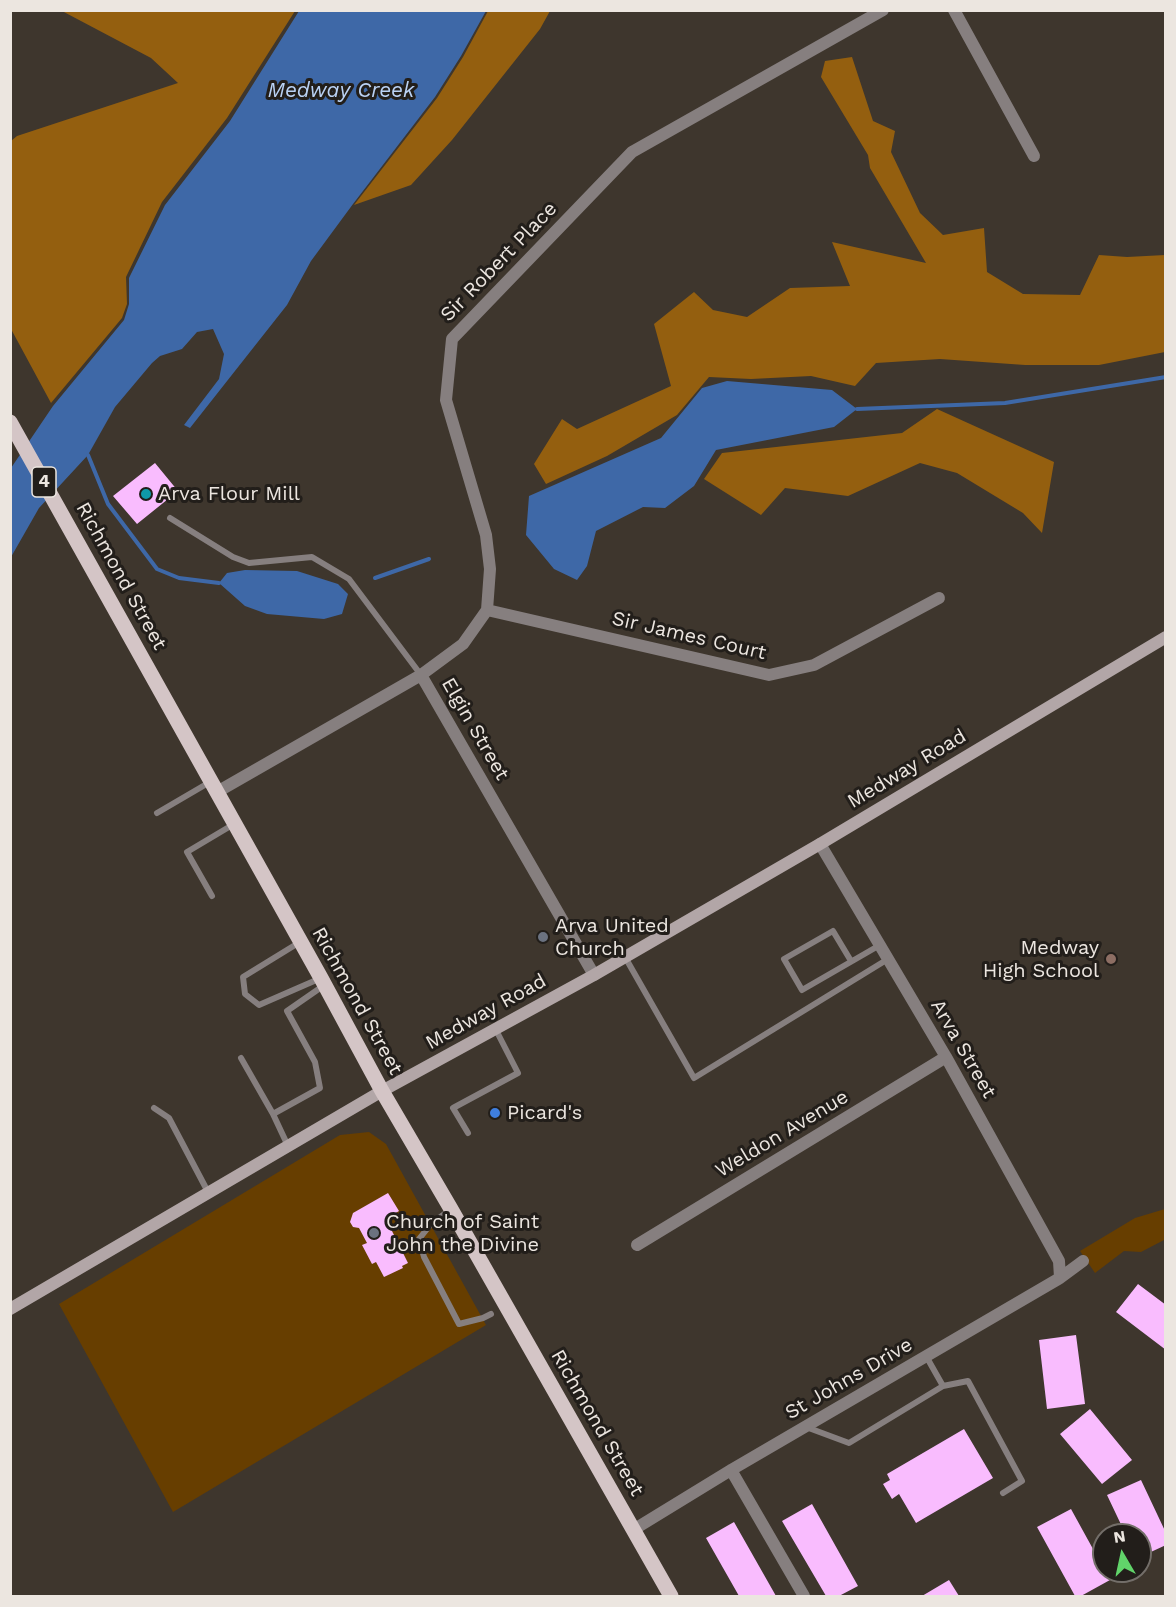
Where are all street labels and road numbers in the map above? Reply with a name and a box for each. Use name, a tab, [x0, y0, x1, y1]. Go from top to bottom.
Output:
street label: Sir Robert Place	[436, 197, 562, 327]
road number: 4	[32, 467, 56, 497]
street label: Richmond Street	[70, 498, 172, 654]
street label: Sir James Court	[610, 607, 768, 665]
street label: Elgin Street	[436, 674, 514, 784]
street label: Medway Road	[843, 724, 971, 814]
street label: Richmond Street	[306, 923, 408, 1079]
street label: Medway Road	[421, 969, 551, 1055]
street label: Arva Street	[925, 995, 1001, 1103]
street label: Weldon Avenue	[711, 1085, 853, 1183]
street label: St Johns Drive	[781, 1333, 917, 1425]
street label: Richmond Street	[545, 1346, 649, 1500]

